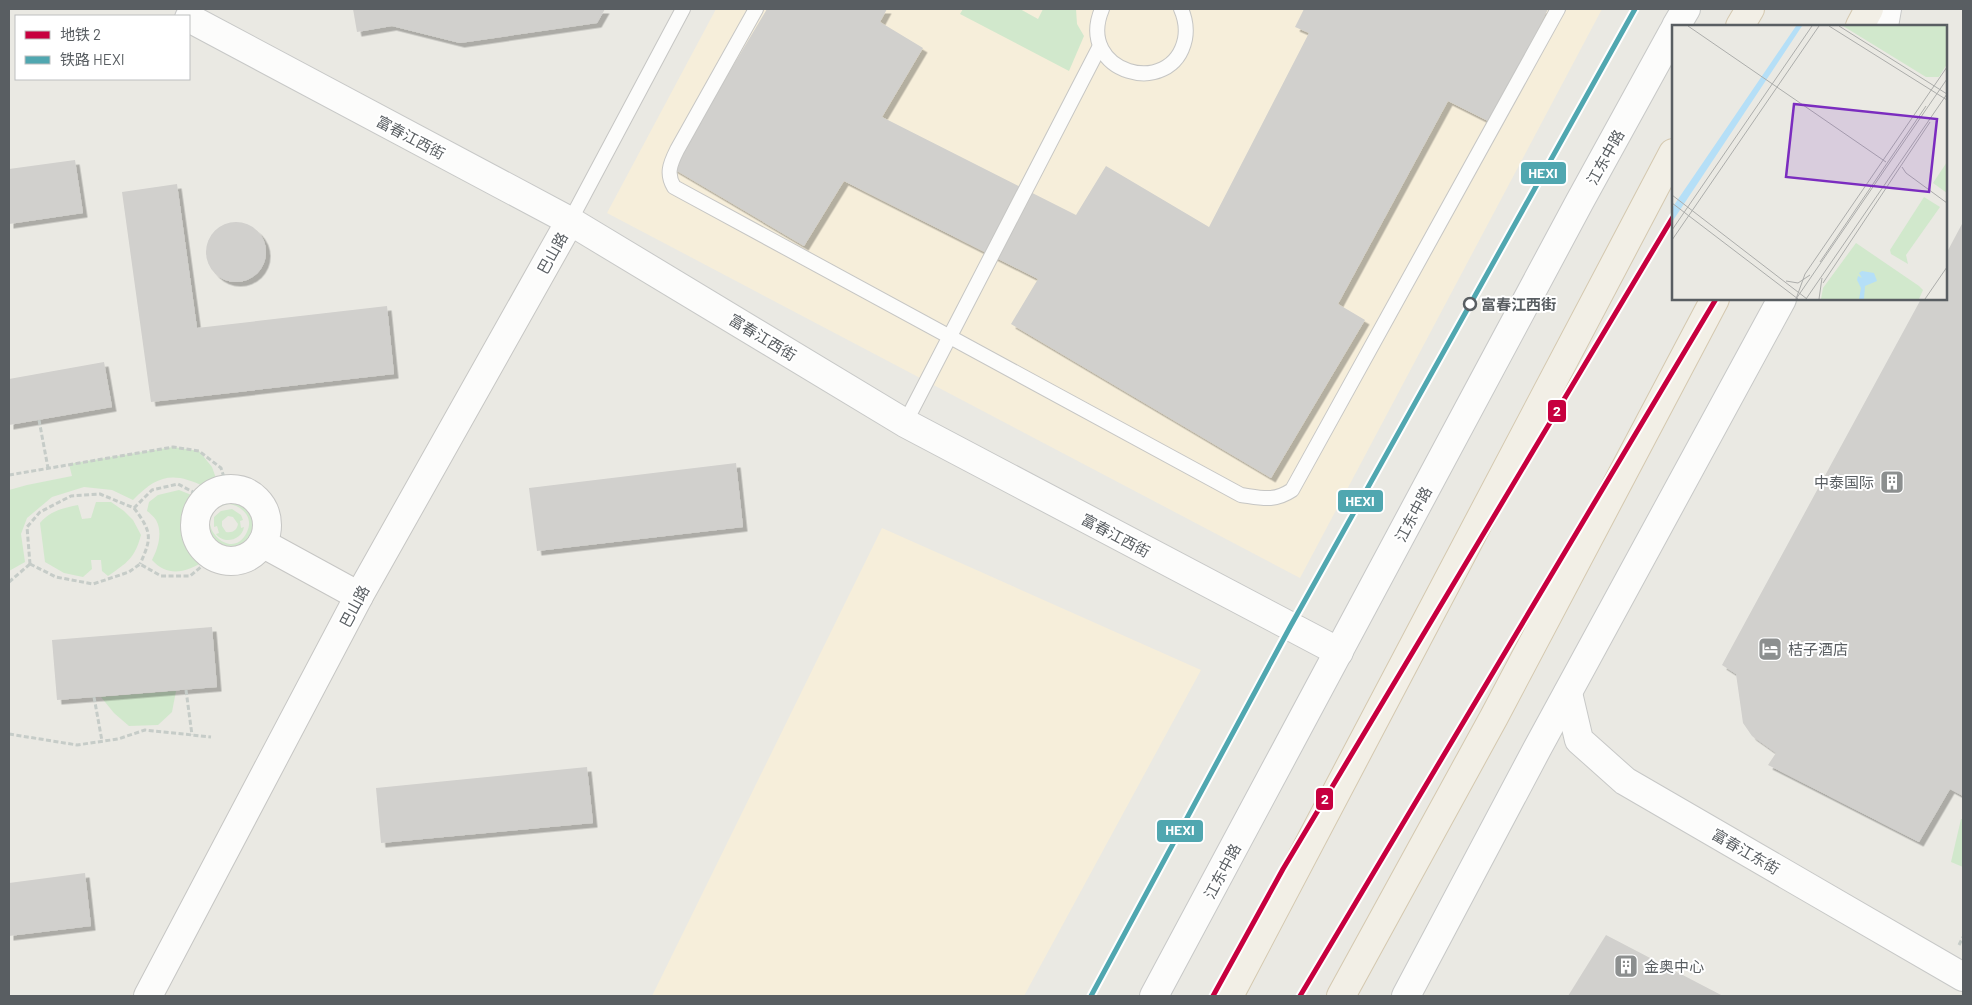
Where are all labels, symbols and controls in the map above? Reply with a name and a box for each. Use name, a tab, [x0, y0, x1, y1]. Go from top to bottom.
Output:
legend	[15, 15, 190, 80]
text: 地铁 2	[60, 25, 101, 43]
inset map	[1672, 25, 1947, 300]
text: 铁路 HEXI	[60, 50, 125, 68]
street label: 富春江西街	[374, 111, 448, 163]
street label: 江东中路	[1583, 126, 1627, 188]
line badge: HEXI	[1520, 161, 1567, 185]
text: HEXI	[1528, 164, 1558, 181]
street label: 巴山路	[533, 229, 571, 277]
place label: 富春江西街	[1481, 295, 1556, 313]
marker: 富春江西街	[1463, 297, 1477, 311]
street label: 富春江西街	[726, 310, 800, 364]
line badge: 2	[1547, 399, 1567, 423]
text: 2	[1553, 402, 1561, 419]
building icon: 中泰国际	[1879, 469, 1905, 495]
place label: 中泰国际	[1814, 473, 1874, 491]
street label: 江东中路	[1391, 483, 1435, 545]
line badge: HEXI	[1337, 489, 1384, 513]
text: HEXI	[1345, 492, 1375, 509]
street label: 富春江西街	[1079, 509, 1153, 561]
street label: 巴山路	[335, 582, 373, 630]
hotel icon: 桔子酒店	[1757, 636, 1783, 662]
place label: 桔子酒店	[1788, 640, 1848, 658]
line badge: 2	[1315, 787, 1334, 811]
text: 2	[1321, 790, 1329, 807]
line badge: HEXI	[1156, 819, 1204, 843]
text: HEXI	[1165, 821, 1195, 838]
street label: 富春江东街	[1709, 824, 1783, 878]
street label: 江东中路	[1200, 840, 1244, 902]
building icon: 金奥中心	[1613, 953, 1639, 979]
place label: 金奥中心	[1644, 957, 1704, 975]

